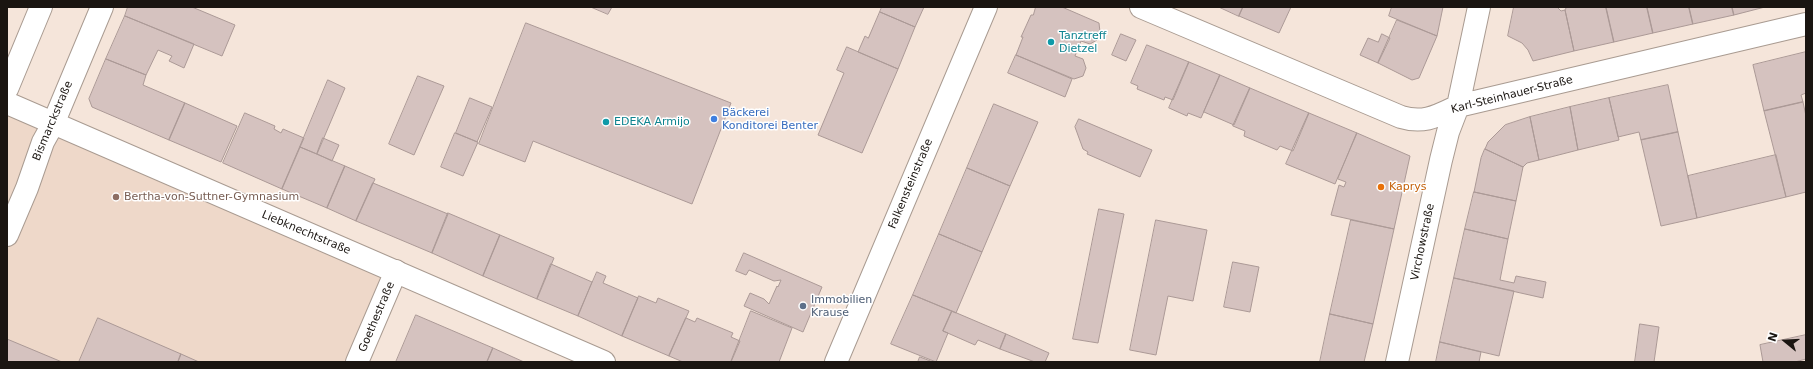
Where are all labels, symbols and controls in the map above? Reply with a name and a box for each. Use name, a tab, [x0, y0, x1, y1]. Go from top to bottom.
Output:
place label: Tanztreff Dietzel	[1059, 29, 1106, 55]
marker: Tanztreff Dietzel	[1046, 37, 1056, 47]
street label: Karl-Steinhauer-Straße	[1450, 73, 1574, 117]
street label: Bismarckstraße	[30, 79, 76, 163]
place label: Bäckerei Konditorei Benter	[722, 106, 818, 132]
marker: Bäckerei Konditorei Benter	[709, 114, 719, 124]
place label: EDEKA Armijo	[614, 115, 690, 129]
marker: EDEKA Armijo	[601, 117, 611, 127]
street label: Falkensteinstraße	[886, 137, 936, 231]
place label: Kaprys	[1389, 180, 1427, 194]
marker: Kaprys	[1376, 182, 1386, 192]
place label: Bertha-von-Suttner-Gymnasium	[124, 190, 299, 204]
marker: Bertha-von-Suttner-Gymnasium	[111, 192, 121, 202]
street label: Virchowstraße	[1408, 202, 1438, 282]
street label: Liebknechtstraße	[260, 208, 352, 258]
street label: Goethestraße	[356, 280, 398, 354]
place label: Immobilien Krause	[811, 293, 872, 319]
marker: Immobilien Krause	[798, 301, 808, 311]
north arrow	[1765, 321, 1805, 361]
text: N	[1766, 331, 1781, 344]

